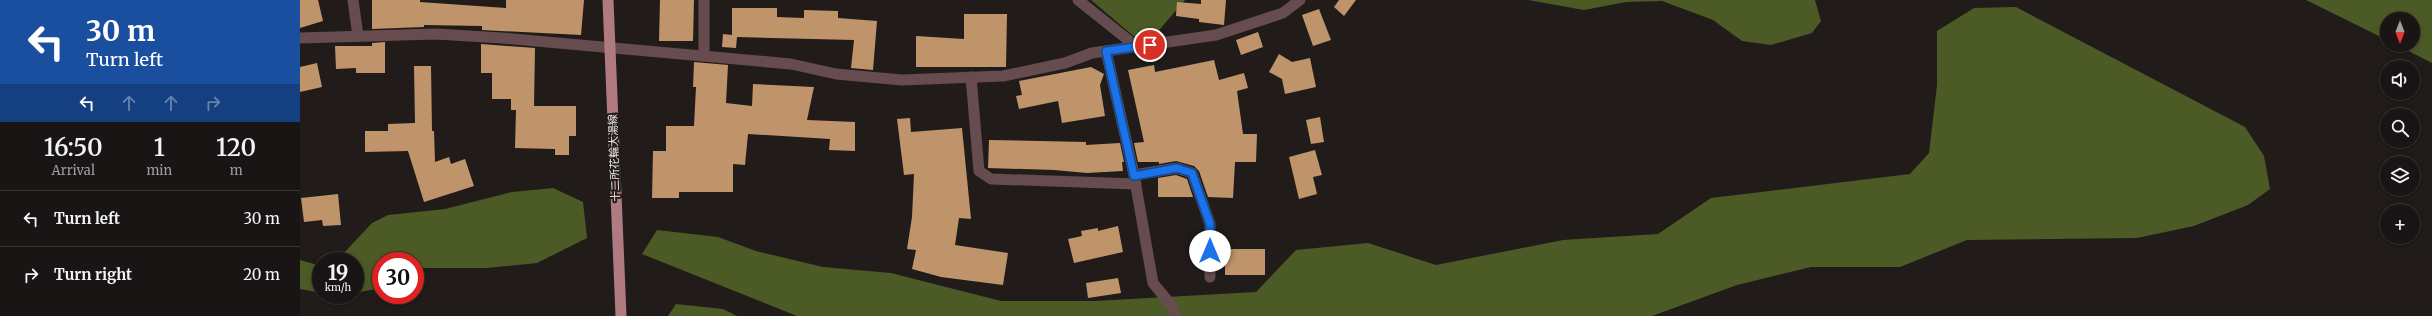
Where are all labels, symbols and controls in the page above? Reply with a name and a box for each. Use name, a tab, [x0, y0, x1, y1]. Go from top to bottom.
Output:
north arrow	[2380, 12, 2420, 52]
map controls	[2380, 12, 2420, 244]
text: 30 m	[86, 13, 155, 49]
icon: left	[20, 16, 72, 68]
pin	[1133, 28, 1167, 62]
icon: arrive	[1139, 34, 1161, 56]
text: Turn left	[86, 48, 163, 71]
button: sound	[2380, 60, 2420, 100]
icon: left	[76, 92, 98, 114]
icon: ahead	[118, 92, 140, 114]
icon: ahead	[160, 92, 182, 114]
icon: right	[202, 92, 224, 114]
button: search	[2380, 108, 2420, 148]
street label: 十二所花輪大湯線	[605, 114, 623, 202]
text: 16:50	[44, 132, 103, 163]
text: 1	[154, 132, 165, 163]
text: 120	[216, 132, 256, 163]
button: layers	[2380, 156, 2420, 196]
text: Arrival	[52, 162, 95, 179]
text: min	[146, 162, 172, 179]
text: m	[230, 162, 243, 179]
button: +	[2380, 204, 2420, 244]
icon: left	[20, 208, 42, 230]
text: Turn left	[54, 209, 120, 228]
text: 30 m	[243, 209, 280, 228]
position arrow	[1189, 230, 1231, 272]
speed limit sign: 30	[372, 252, 424, 304]
text: 19	[328, 260, 348, 285]
icon: right	[20, 264, 42, 286]
text: Turn right	[54, 265, 132, 284]
text: 20 m	[243, 265, 280, 284]
text: km/h	[325, 281, 351, 294]

